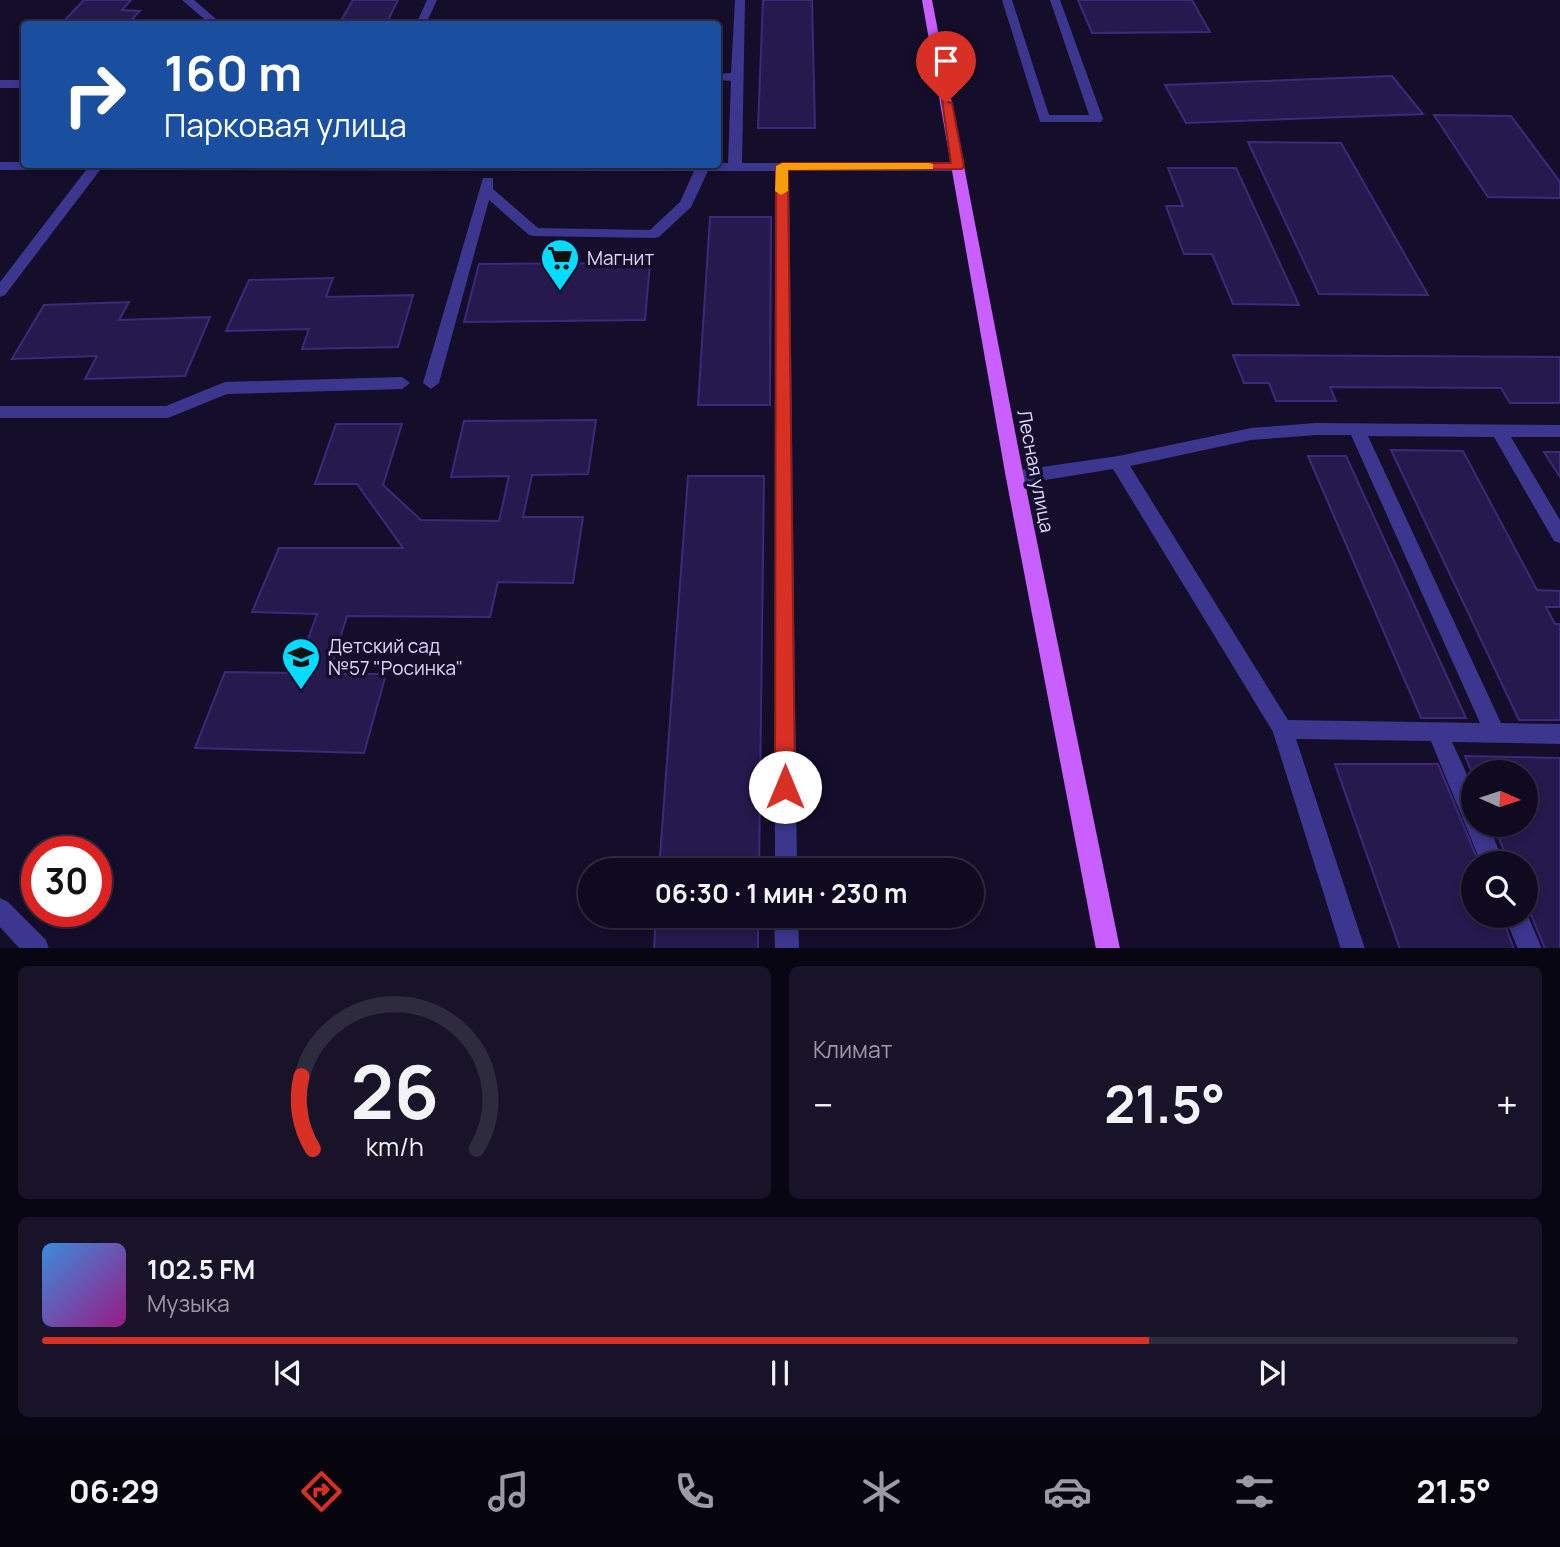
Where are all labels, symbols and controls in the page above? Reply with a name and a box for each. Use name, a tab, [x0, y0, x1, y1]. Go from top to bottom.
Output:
pin	[916, 31, 976, 103]
text: 160 m	[164, 39, 302, 106]
icon: arrive	[927, 42, 965, 80]
icon: right	[49, 49, 140, 140]
text: Парковая улица	[164, 103, 407, 147]
supermarket icon: Магнит	[539, 237, 581, 292]
place label: Магнит	[587, 245, 654, 271]
street label: Лесная улица	[1011, 407, 1061, 535]
place label: Детский сад №57 "Росинка"	[328, 633, 463, 681]
school or university icon: Детский сад №57 "Росинка"	[280, 636, 322, 691]
position arrow	[748, 750, 822, 824]
north arrow	[1461, 760, 1538, 836]
map controls	[1461, 760, 1538, 928]
speed limit sign: 30	[21, 836, 112, 927]
button: search	[1461, 851, 1538, 928]
text: 06:30 · 1 мин · 230 m	[655, 875, 907, 911]
text: Климат	[813, 1033, 892, 1065]
text: 26	[350, 1041, 439, 1141]
text: 21.5°	[1104, 1068, 1225, 1139]
text: −	[813, 1078, 834, 1130]
text: +	[1496, 1078, 1518, 1130]
text: km/h	[365, 1128, 424, 1163]
text: 102.5 FM	[147, 1251, 255, 1287]
text: Музыка	[147, 1287, 230, 1319]
icon: previous	[269, 1354, 307, 1392]
icon: pause	[761, 1354, 799, 1392]
icon: next	[1253, 1354, 1291, 1392]
icon: directions	[297, 1467, 346, 1516]
icon: music	[484, 1467, 533, 1516]
icon: phone	[670, 1467, 719, 1516]
icon: climate	[857, 1467, 906, 1516]
icon: car	[1043, 1467, 1092, 1516]
icon: filters	[1230, 1467, 1279, 1516]
text: 06:29	[69, 1469, 160, 1513]
text: 21.5°	[1416, 1469, 1491, 1513]

